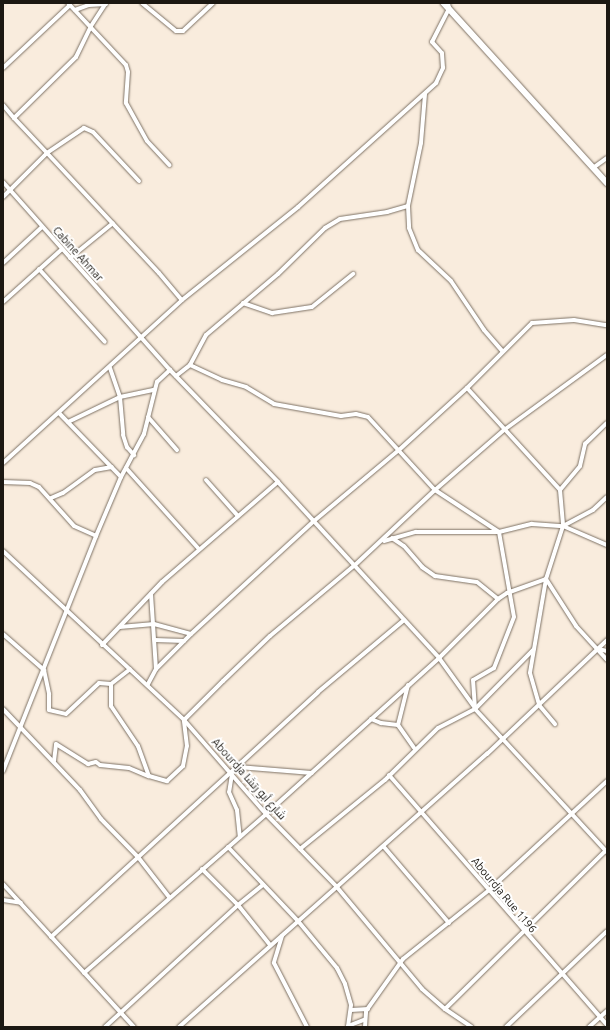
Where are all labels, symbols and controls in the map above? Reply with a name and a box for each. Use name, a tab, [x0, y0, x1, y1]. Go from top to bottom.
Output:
street label: Cabine Ahmar	[50, 224, 106, 284]
street label: Abourdja شارع أبو رتشا	[209, 736, 289, 822]
street label: Abourdja Rue 1196	[469, 855, 539, 935]

